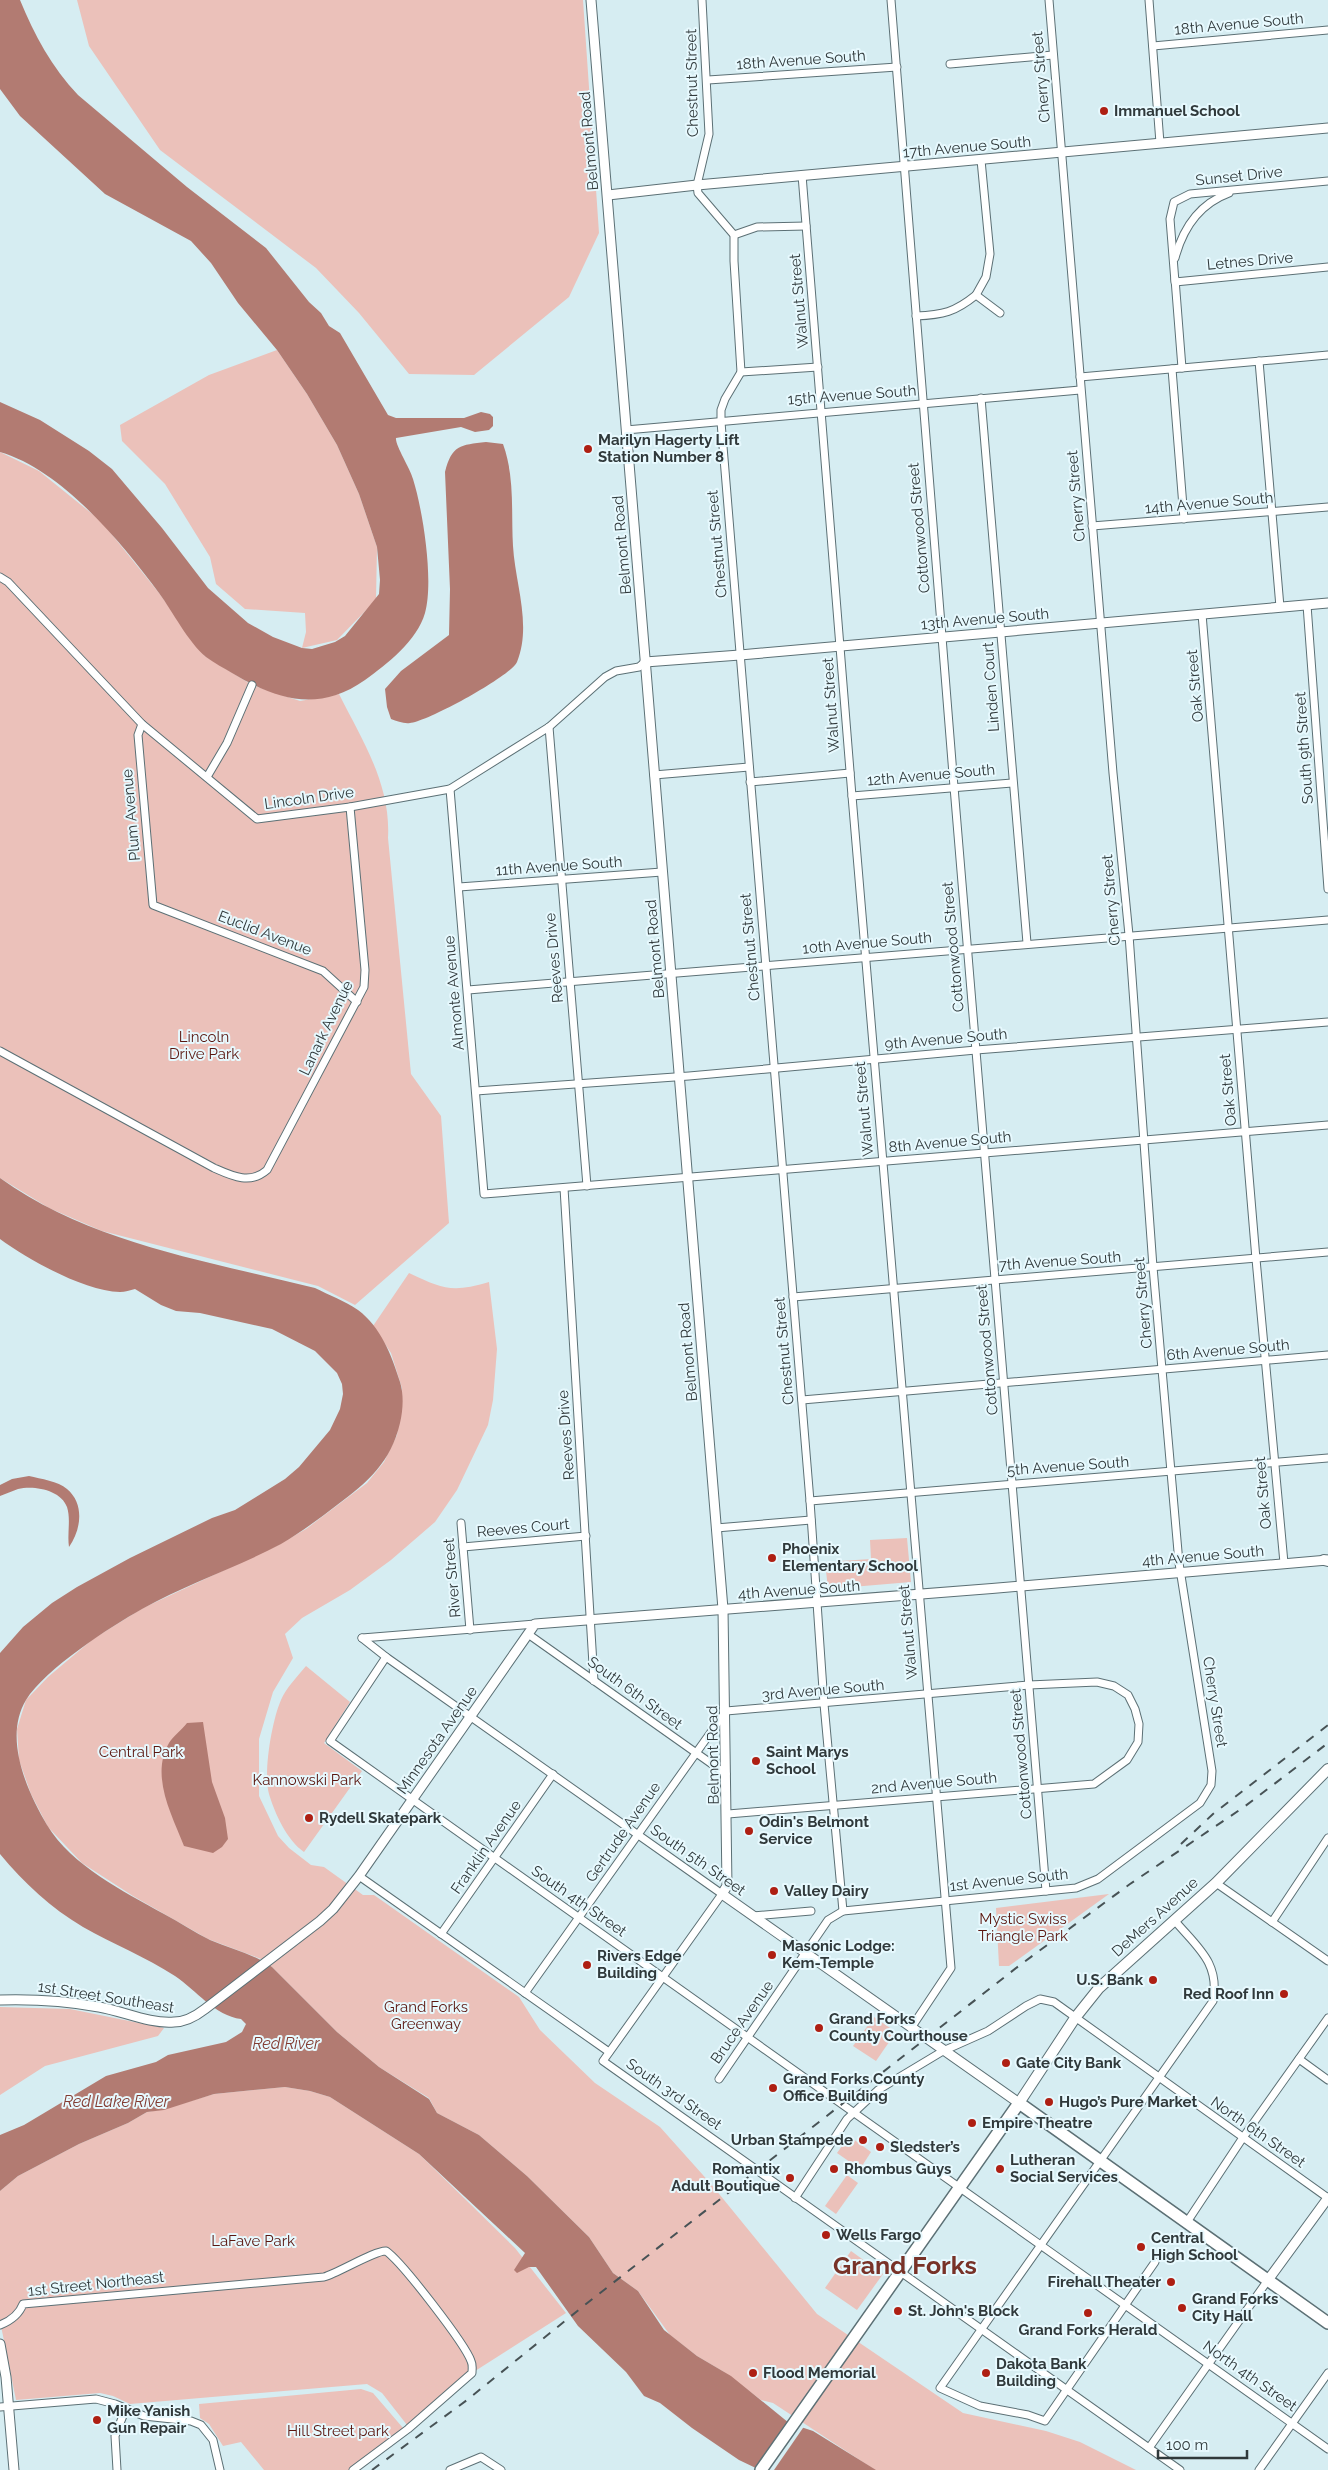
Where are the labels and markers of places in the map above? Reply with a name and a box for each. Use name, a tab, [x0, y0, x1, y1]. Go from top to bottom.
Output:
place label: Immanuel School	[1114, 102, 1240, 120]
marker: Immanuel School	[1098, 105, 1110, 117]
place label: Marilyn Hagerty Lift Station Number 8	[598, 431, 740, 466]
marker: Marilyn Hagerty Lift Station Number 8	[582, 443, 594, 455]
place label: Phoenix Elementary School	[782, 1540, 918, 1575]
marker: Phoenix Elementary School	[766, 1552, 778, 1564]
place label: Saint Marys School	[766, 1743, 849, 1778]
marker: Saint Marys School	[750, 1755, 762, 1767]
place label: Rydell Skatepark	[319, 1809, 442, 1827]
marker: Rydell Skatepark	[303, 1812, 315, 1824]
place label: Odin's Belmont Service	[759, 1813, 869, 1848]
marker: Odin's Belmont Service	[743, 1825, 755, 1837]
place label: Valley Dairy	[784, 1882, 869, 1900]
marker: Valley Dairy	[768, 1885, 780, 1897]
place label: Masonic Lodge: Kem-Temple	[782, 1937, 895, 1972]
place label: Rivers Edge Building	[597, 1947, 682, 1982]
marker: Masonic Lodge: Kem-Temple	[766, 1949, 778, 1961]
marker: Rivers Edge Building	[581, 1959, 593, 1971]
place label: U.S. Bank	[1076, 1971, 1144, 1989]
marker: U.S. Bank	[1147, 1974, 1159, 1986]
place label: Red Roof Inn	[1183, 1985, 1274, 2003]
marker: Red Roof Inn	[1278, 1988, 1290, 2000]
place label: Grand Forks County Courthouse	[829, 2010, 968, 2045]
marker: Grand Forks County Courthouse	[813, 2022, 825, 2034]
place label: Gate City Bank	[1016, 2054, 1122, 2072]
marker: Gate City Bank	[1000, 2057, 1012, 2069]
place label: Grand Forks County Office Building	[783, 2070, 925, 2105]
marker: Grand Forks County Office Building	[767, 2082, 779, 2094]
place label: Hugo’s Pure Market	[1059, 2093, 1197, 2111]
marker: Hugo’s Pure Market	[1043, 2096, 1055, 2108]
place label: Empire Theatre	[982, 2114, 1092, 2132]
marker: Empire Theatre	[966, 2117, 978, 2129]
place label: Urban Stampede	[731, 2131, 853, 2149]
marker: Urban Stampede	[857, 2134, 869, 2146]
place label: Sledster’s	[890, 2138, 960, 2156]
marker: Sledster’s	[874, 2141, 886, 2153]
place label: Lutheran Social Services	[1010, 2151, 1118, 2186]
place label: Romantix Adult Boutique	[671, 2160, 780, 2195]
place label: Rhombus Guys	[844, 2160, 951, 2178]
marker: Rhombus Guys	[828, 2163, 840, 2175]
marker: Lutheran Social Services	[994, 2163, 1006, 2175]
marker: Romantix Adult Boutique	[784, 2172, 796, 2184]
place label: Wells Fargo	[836, 2226, 921, 2244]
marker: Wells Fargo	[820, 2229, 832, 2241]
place label: Central High School	[1151, 2229, 1238, 2264]
marker: Central High School	[1135, 2241, 1147, 2253]
place label: Firehall Theater	[1048, 2273, 1161, 2291]
marker: Firehall Theater	[1165, 2276, 1177, 2288]
place label: Grand Forks City Hall	[1192, 2290, 1278, 2325]
place label: St. John's Block	[908, 2302, 1020, 2320]
marker: Grand Forks City Hall	[1176, 2302, 1188, 2314]
marker: St. John's Block	[892, 2305, 904, 2317]
marker: Grand Forks Herald	[1082, 2307, 1094, 2319]
place label: Grand Forks Herald	[1019, 2321, 1158, 2339]
place label: Dakota Bank Building	[996, 2355, 1087, 2390]
place label: Flood Memorial	[763, 2364, 876, 2382]
marker: Flood Memorial	[747, 2367, 759, 2379]
marker: Dakota Bank Building	[980, 2367, 992, 2379]
place label: Mike Yanish Gun Repair	[107, 2402, 190, 2437]
marker: Mike Yanish Gun Repair	[91, 2414, 103, 2426]

